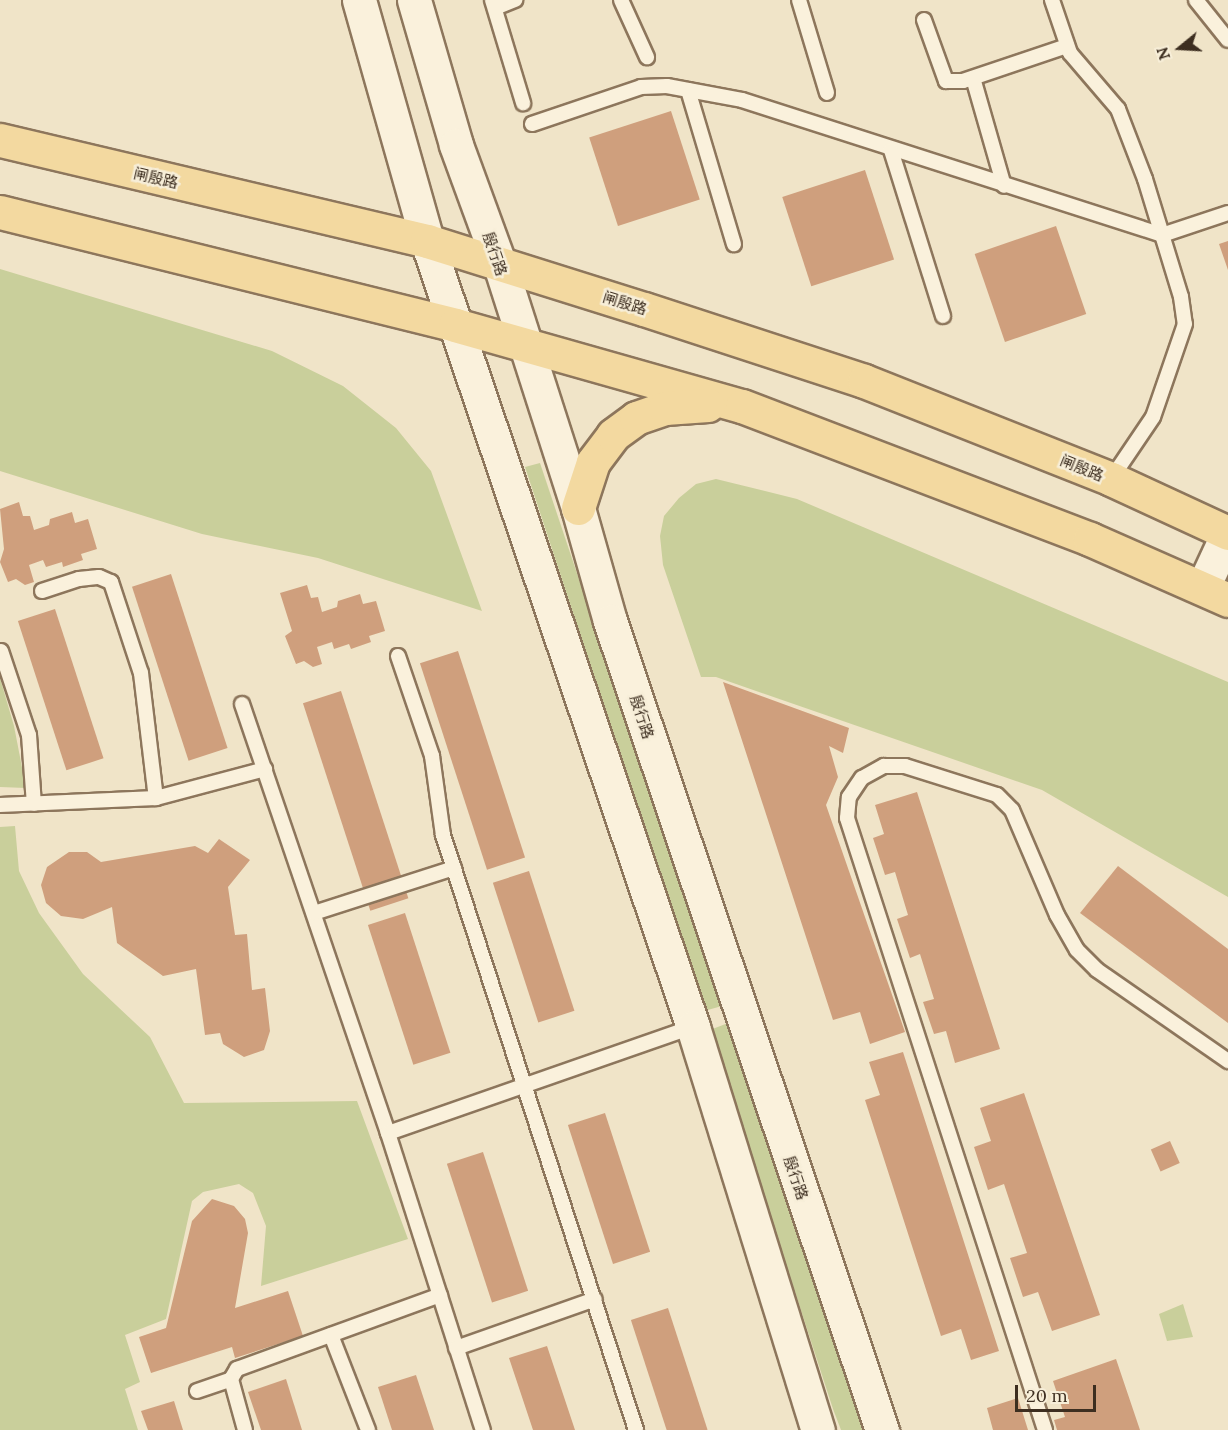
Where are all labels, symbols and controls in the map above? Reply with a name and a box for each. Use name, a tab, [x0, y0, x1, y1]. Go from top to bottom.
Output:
north arrow	[1150, 18, 1210, 78]
text: N	[1151, 45, 1174, 63]
street label: 闸殷路	[132, 164, 180, 192]
street label: 殷行路	[479, 230, 511, 278]
street label: 闸殷路	[601, 288, 649, 318]
street label: 闸殷路	[1058, 451, 1106, 485]
street label: 殷行路	[626, 693, 658, 741]
street label: 殷行路	[780, 1154, 812, 1202]
scale bar	[1018, 1373, 1099, 1411]
text: 20 m	[1026, 1384, 1068, 1407]

